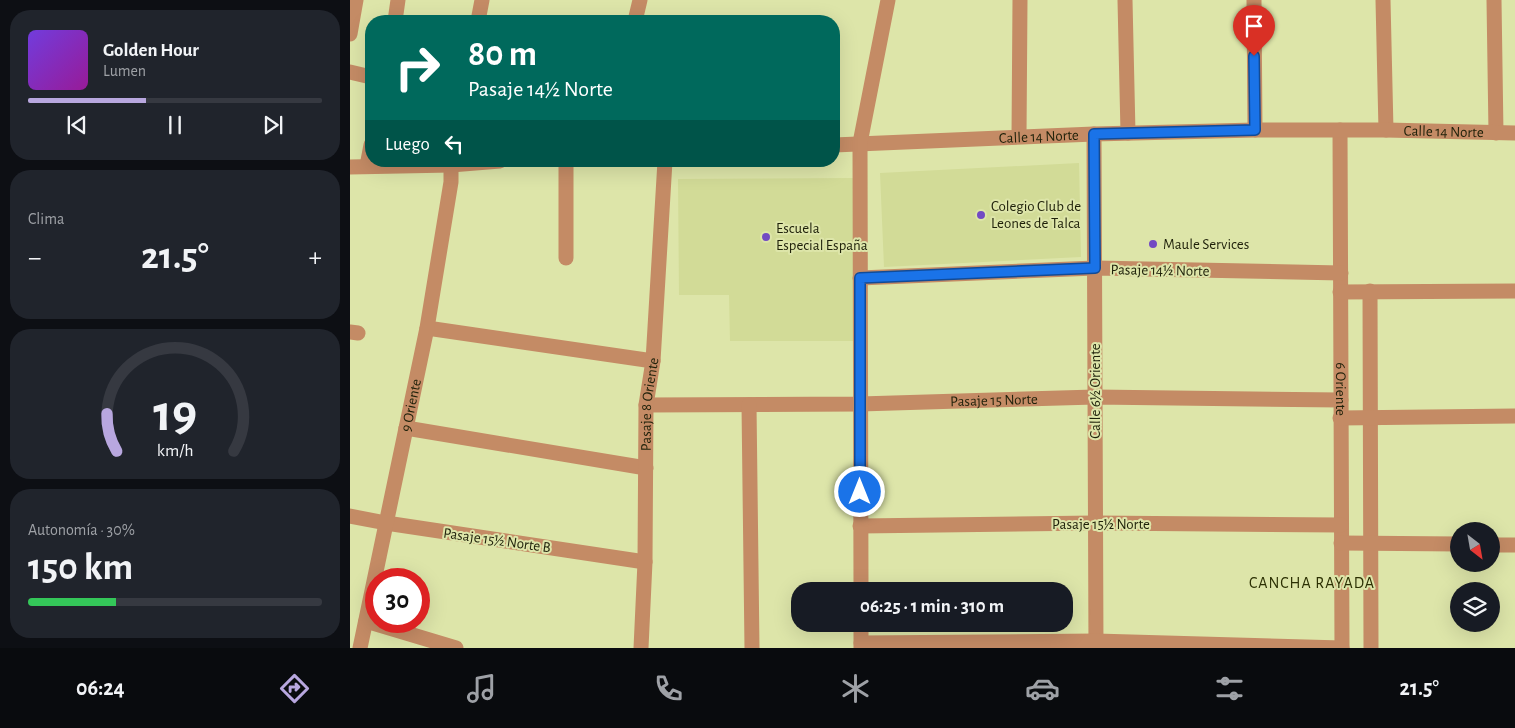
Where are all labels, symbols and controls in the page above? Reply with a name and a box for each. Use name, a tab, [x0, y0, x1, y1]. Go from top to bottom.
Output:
pin	[1233, 5, 1275, 56]
icon: arrive	[1240, 12, 1268, 40]
icon: right	[385, 35, 450, 100]
text: 80 m	[468, 37, 537, 72]
text: Golden Hour	[103, 41, 199, 60]
text: Lumen	[103, 63, 146, 79]
text: Pasaje 14½ Norte	[468, 78, 613, 100]
icon: previous	[63, 111, 91, 139]
icon: pause	[161, 111, 189, 139]
icon: next	[259, 111, 287, 139]
street label: Calle 14 Norte	[1404, 123, 1484, 140]
street label: Calle 14 Norte	[999, 128, 1079, 146]
icon: left	[440, 130, 468, 158]
text: Luego	[385, 135, 430, 154]
place label: Colegio Club de Leones de Talca	[991, 199, 1081, 231]
marker: Colegio Club de Leones de Talca	[975, 209, 987, 221]
text: Clima	[28, 211, 64, 227]
place label: Escuela Especial España	[776, 221, 868, 253]
marker: Escuela Especial España	[760, 231, 772, 243]
place label: Maule Services	[1163, 237, 1249, 252]
text: 21.5°	[141, 238, 209, 276]
marker: Maule Services	[1147, 238, 1159, 250]
text: −	[28, 244, 41, 272]
text: +	[309, 244, 322, 272]
street label: Pasaje 14½ Norte	[1110, 262, 1210, 279]
street label: Calle 6½ Oriente	[1088, 343, 1103, 439]
street label: Pasaje 8 Oriente	[639, 356, 661, 451]
street label: 6 Oriente	[1333, 362, 1348, 416]
street label: 9 Oriente	[398, 377, 424, 433]
text: 19	[153, 388, 197, 440]
street label: Pasaje 15 Norte	[950, 392, 1038, 409]
text: km/h	[157, 442, 193, 460]
position arrow	[833, 465, 885, 517]
street label: Pasaje 15½ Norte	[1052, 517, 1150, 532]
text: Autonomía · 30%	[28, 522, 135, 538]
north arrow	[1450, 522, 1500, 572]
map controls	[1450, 522, 1500, 632]
street label: Pasaje 15½ Norte B	[442, 526, 552, 555]
text: 150 km	[28, 549, 133, 587]
speed limit sign: 30	[365, 568, 430, 633]
district label: CANCHA RAYADA	[1249, 575, 1375, 591]
button: layers	[1450, 582, 1500, 632]
text: 06:25 · 1 min · 310 m	[860, 597, 1004, 616]
icon: directions	[277, 671, 312, 706]
icon: music	[464, 671, 499, 706]
icon: phone	[651, 671, 686, 706]
icon: climate	[838, 671, 873, 706]
icon: car	[1025, 671, 1060, 706]
icon: filters	[1212, 671, 1247, 706]
text: 06:24	[76, 677, 125, 699]
text: 21.5°	[1400, 677, 1439, 699]

